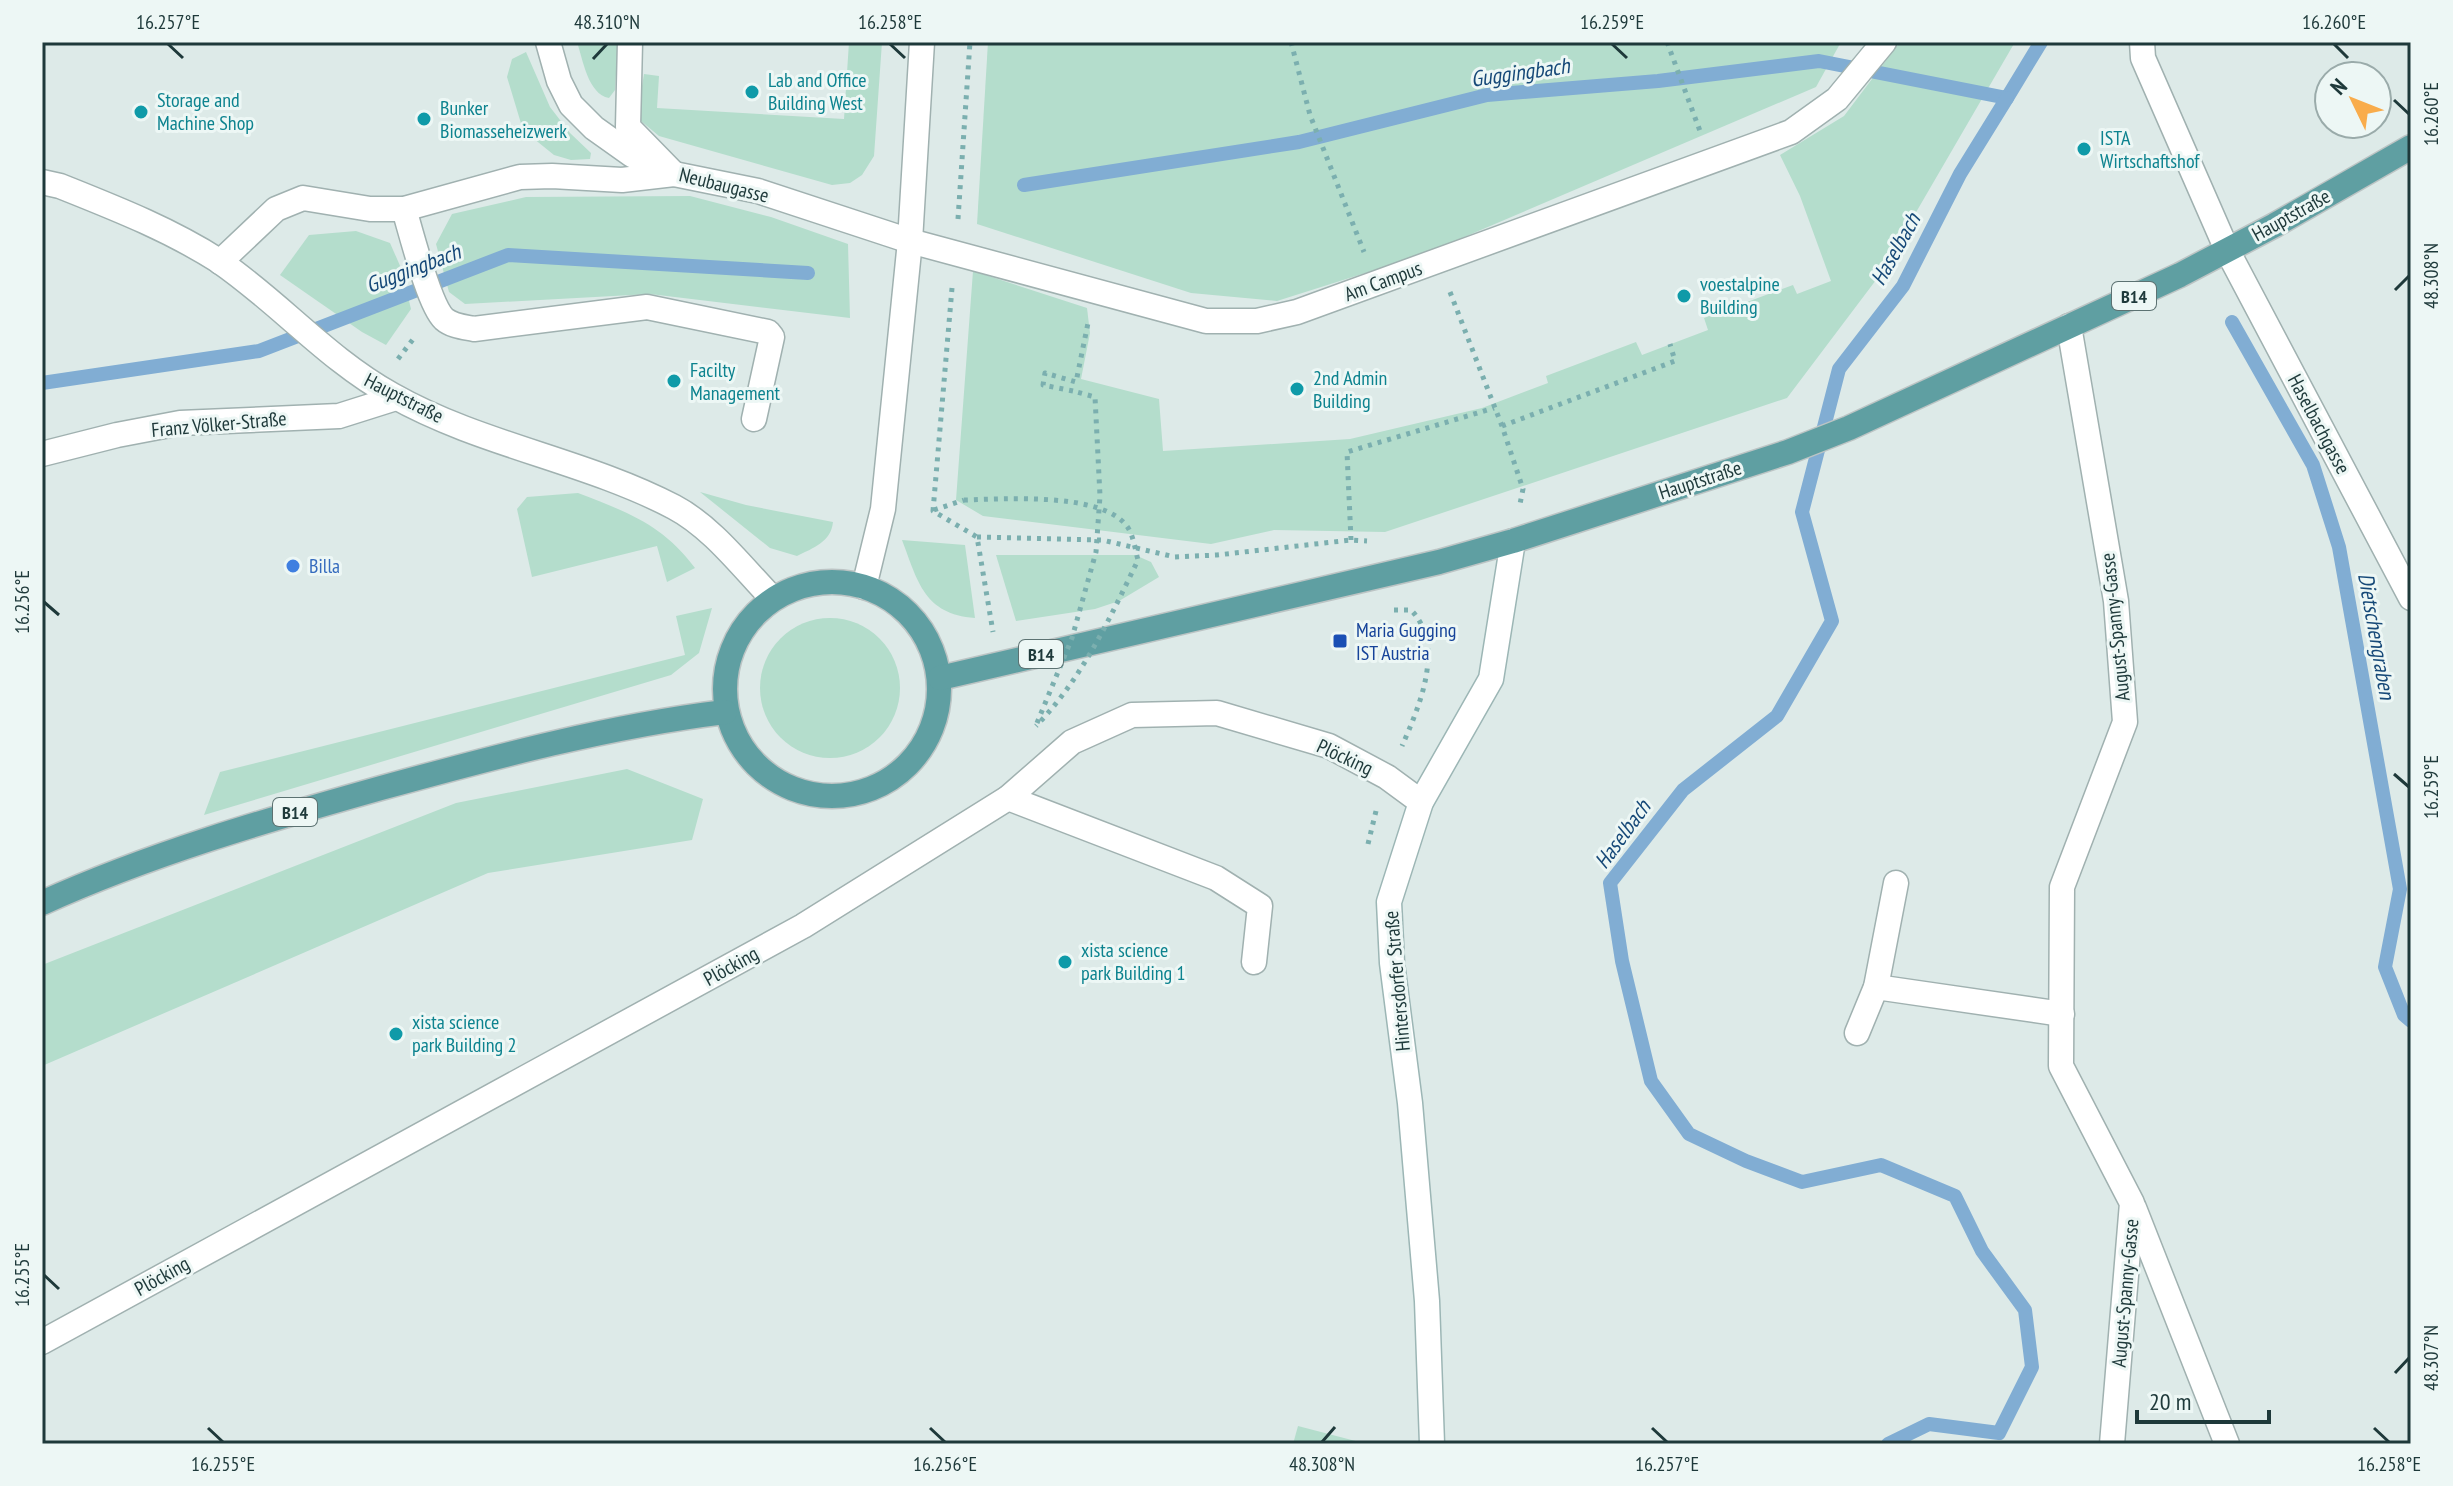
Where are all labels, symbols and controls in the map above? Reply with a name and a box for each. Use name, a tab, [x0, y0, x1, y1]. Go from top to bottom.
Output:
text: 16.257°E	[136, 9, 200, 35]
text: 48.310°N	[574, 9, 640, 35]
text: 16.258°E	[858, 9, 922, 35]
text: 16.259°E	[1580, 9, 1644, 35]
text: 16.260°E	[2302, 9, 2366, 35]
water label: Guggingbach	[1469, 51, 1572, 93]
north arrow	[2313, 60, 2393, 140]
place label: Lab and Office Building West	[768, 67, 867, 116]
text: N	[2324, 72, 2353, 100]
text: 16.260°E	[2418, 82, 2444, 146]
marker: Lab and Office Building West	[743, 83, 761, 101]
place label: Storage and Machine Shop	[157, 87, 254, 136]
place label: Bunker Biomasseheizwerk	[440, 95, 567, 144]
marker: Storage and Machine Shop	[132, 103, 150, 121]
marker: Bunker Biomasseheizwerk	[415, 110, 433, 128]
place label: ISTA Wirtschaftshof	[2100, 125, 2200, 174]
marker: ISTA Wirtschaftshof	[2075, 140, 2093, 158]
street label: Neubaugasse	[676, 161, 772, 209]
street label: Hauptstraße	[2247, 183, 2335, 247]
water label: Haselbach	[1864, 207, 1927, 290]
water label: Guggingbach	[362, 237, 466, 299]
text: 48.308°N	[2418, 243, 2444, 309]
street label: Am Campus	[1341, 255, 1426, 307]
place label: voestalpine Building	[1700, 271, 1780, 320]
road number: B14	[2112, 282, 2156, 310]
marker: voestalpine Building	[1675, 287, 1693, 305]
place label: Facilty Management	[690, 357, 780, 406]
place label: 2nd Admin Building	[1313, 365, 1387, 414]
street label: Hauptstraße	[360, 367, 448, 429]
street label: Haselbachgasse	[2282, 370, 2356, 478]
marker: Facilty Management	[665, 372, 683, 390]
marker: 2nd Admin Building	[1288, 380, 1306, 398]
street label: Franz Völker-Straße	[150, 405, 288, 443]
street label: Hauptstraße	[1655, 454, 1745, 506]
street label: August-Spanny-Gasse	[2094, 552, 2136, 702]
place label: Billa	[309, 553, 340, 579]
marker: Billa	[284, 557, 302, 575]
text: 16.256°E	[9, 570, 35, 634]
water label: Dietschengraben	[2352, 571, 2402, 703]
place label: Maria Gugging IST Austria	[1356, 617, 1456, 666]
marker: Maria Gugging IST Austria	[1331, 632, 1349, 650]
road number: B14	[1019, 640, 1063, 668]
street label: Plöcking	[1313, 733, 1377, 781]
text: 16.259°E	[2418, 755, 2444, 819]
water label: Haselbach	[1588, 793, 1657, 874]
road number: B14	[273, 798, 317, 826]
street label: Hintersdorfer Straße	[1378, 910, 1416, 1052]
place label: xista science park Building 1	[1081, 937, 1185, 986]
street label: Plöcking	[699, 940, 763, 992]
marker: xista science park Building 1	[1056, 953, 1074, 971]
place label: xista science park Building 2	[412, 1009, 516, 1058]
marker: xista science park Building 2	[387, 1025, 405, 1043]
street label: August-Spanny-Gasse	[2106, 1218, 2144, 1368]
text: 16.255°E	[9, 1243, 35, 1307]
street label: Plöcking	[130, 1250, 194, 1302]
text: 48.307°N	[2418, 1325, 2444, 1391]
scale bar	[2137, 1374, 2269, 1424]
text: 20 m	[2149, 1386, 2191, 1417]
text: 16.255°E	[191, 1451, 255, 1477]
text: 16.256°E	[913, 1451, 977, 1477]
text: 48.308°N	[1289, 1451, 1355, 1477]
text: 16.257°E	[1635, 1451, 1699, 1477]
text: 16.258°E	[2357, 1451, 2421, 1477]

